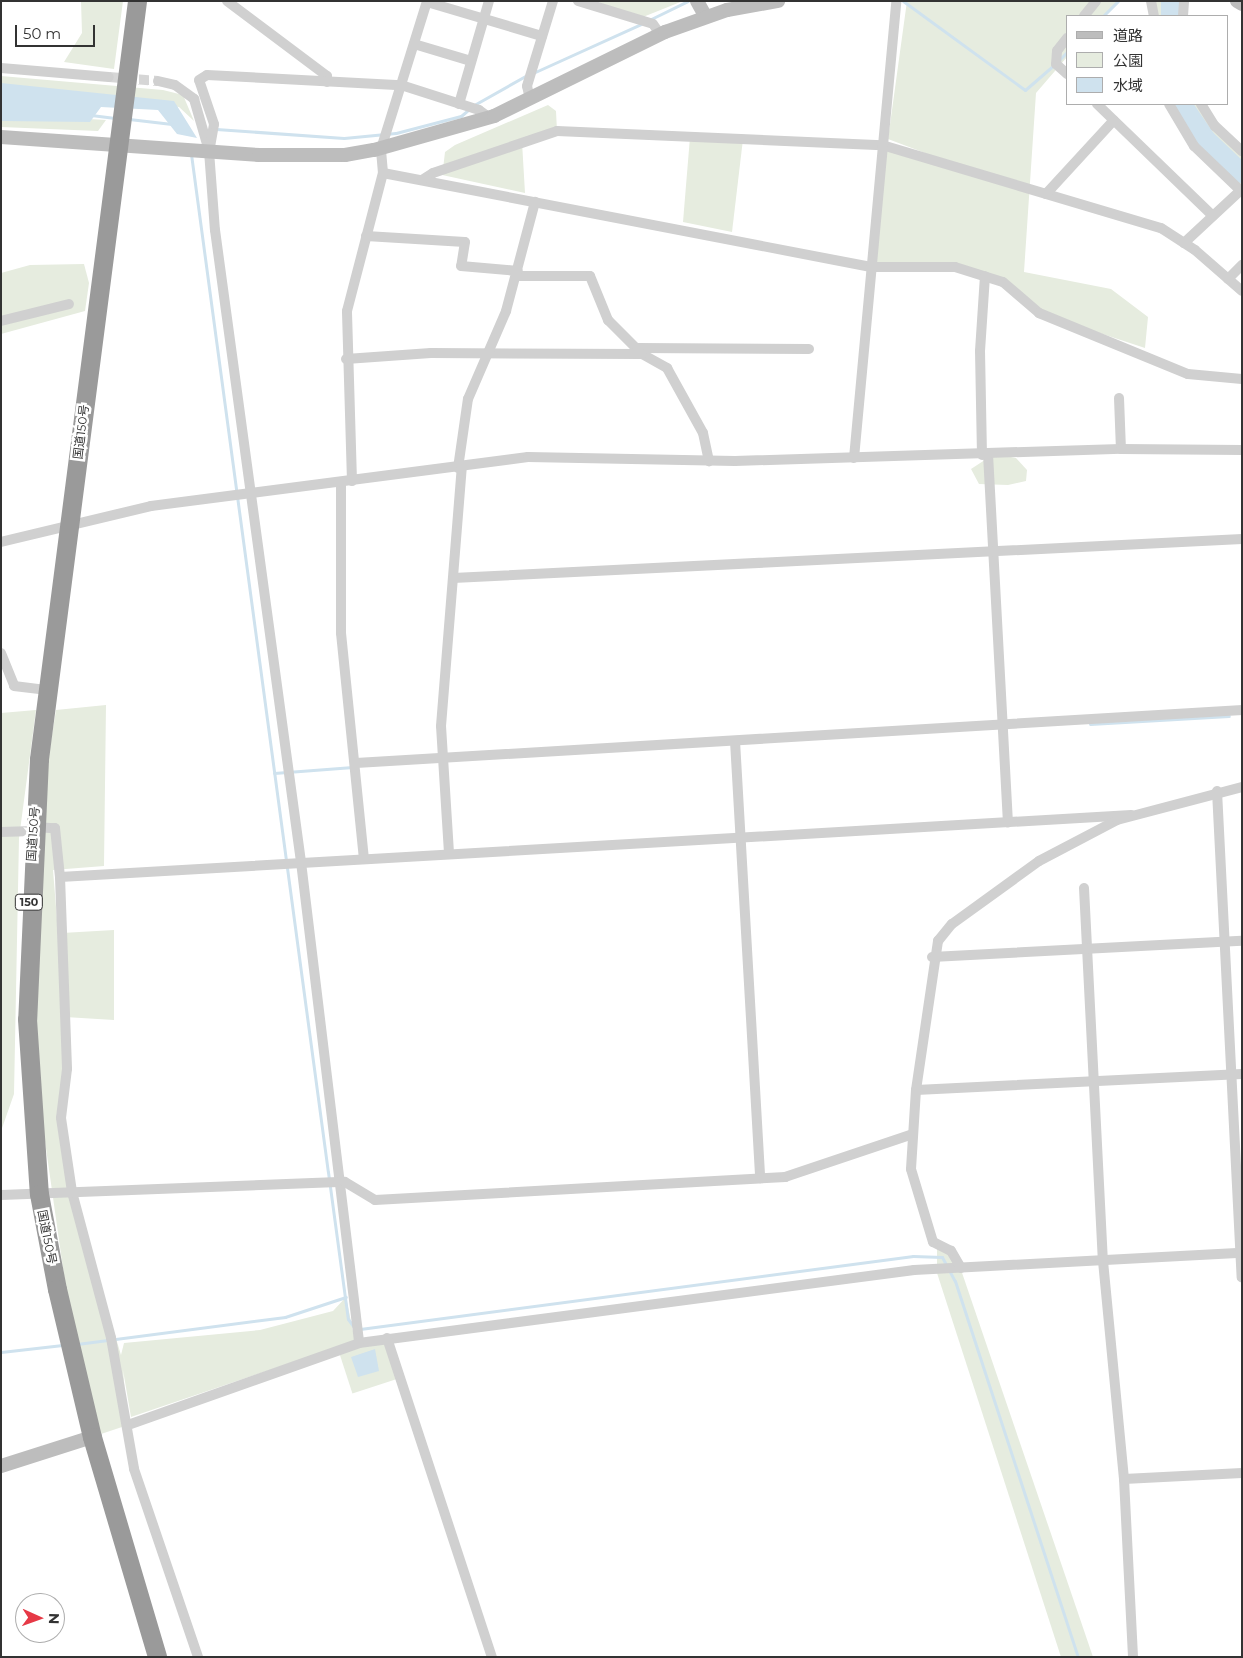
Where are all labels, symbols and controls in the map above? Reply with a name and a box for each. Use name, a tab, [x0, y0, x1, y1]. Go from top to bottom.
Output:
scale bar	[18, 15, 98, 47]
legend	[1066, 15, 1228, 105]
text: 50 m	[23, 24, 61, 43]
text: 道路	[1113, 26, 1143, 45]
text: 公園	[1113, 51, 1143, 70]
text: 水域	[1113, 76, 1143, 95]
street label: 国道150号	[70, 404, 92, 460]
street label: 国道150号	[24, 806, 42, 862]
road number: 150	[14, 894, 44, 910]
street label: 国道150号	[35, 1209, 59, 1265]
north arrow	[15, 1593, 65, 1643]
text: N	[45, 1613, 63, 1624]

